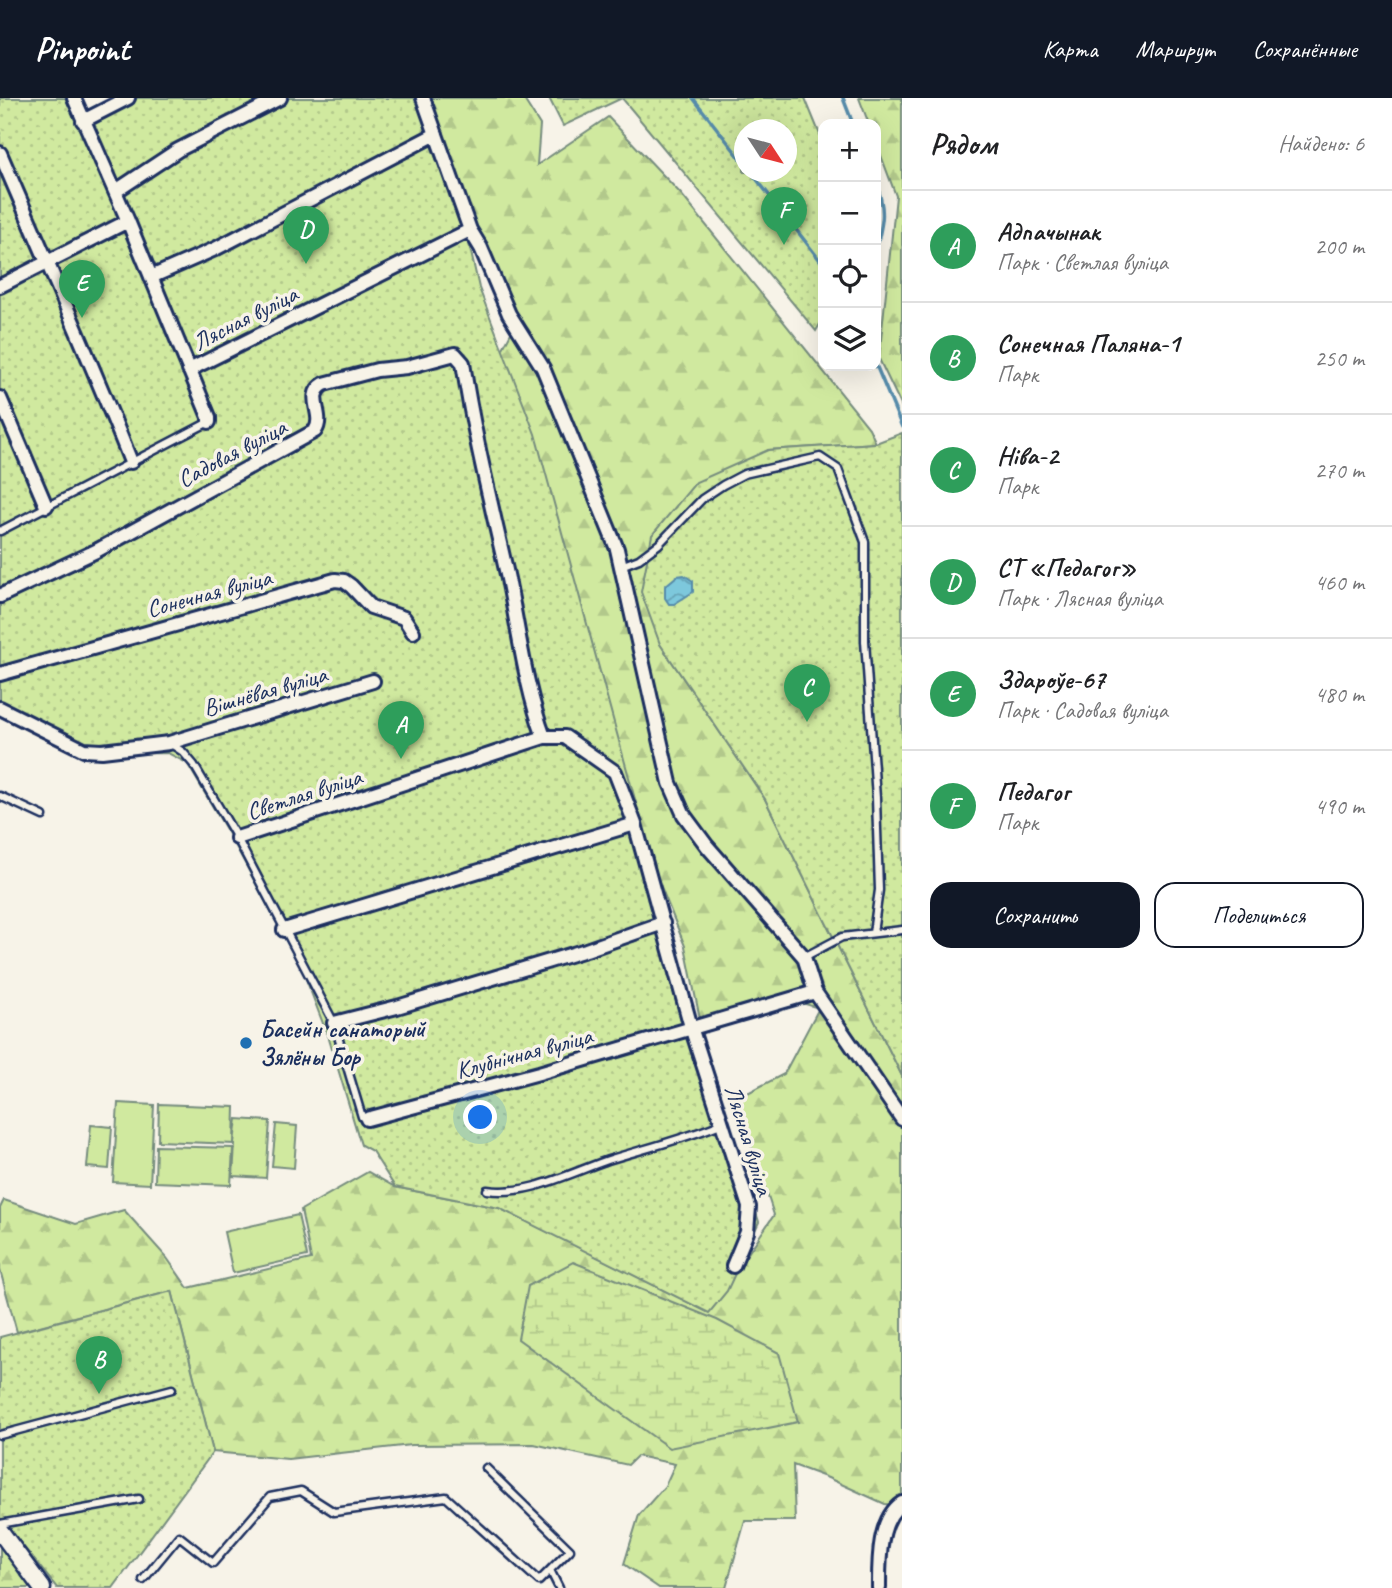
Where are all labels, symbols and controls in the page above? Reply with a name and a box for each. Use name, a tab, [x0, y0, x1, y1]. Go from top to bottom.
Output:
text: Pinpoint	[35, 28, 129, 70]
text: Карта	[1043, 34, 1098, 64]
text: Маршрут	[1136, 34, 1215, 64]
text: Сохранённые	[1253, 34, 1357, 64]
north arrow	[734, 119, 797, 182]
map controls	[818, 119, 881, 371]
button: +	[818, 119, 881, 182]
text: Рядом	[930, 125, 997, 163]
text: Найдено: 6	[1278, 129, 1364, 158]
button: −	[818, 182, 881, 245]
pin: F	[761, 187, 807, 245]
pin: D	[283, 206, 329, 264]
text: Адпачынак	[997, 215, 1100, 248]
text: A	[947, 232, 959, 261]
text: 200 m	[1315, 232, 1364, 261]
button: locate	[818, 245, 881, 308]
text: Парк · Светлая вуліца	[997, 248, 1168, 277]
pin: E	[59, 260, 105, 318]
street label: Лясная вуліца	[188, 278, 304, 357]
button: layers	[818, 308, 881, 371]
text: Сонечная Паляна-1	[997, 327, 1180, 360]
text: B	[947, 344, 959, 373]
text: 250 m	[1315, 344, 1364, 373]
text: Парк	[997, 360, 1038, 389]
street label: Садовая вуліца	[172, 411, 293, 494]
text: Ніва-2	[997, 439, 1058, 472]
text: C	[948, 456, 958, 485]
text: 270 m	[1315, 456, 1364, 485]
text: Парк	[997, 472, 1038, 501]
text: СТ «Педагог»	[997, 551, 1136, 584]
street label: Сонечная вуліца	[143, 562, 276, 624]
text: D	[946, 568, 960, 597]
text: 460 m	[1315, 568, 1364, 597]
text: Парк · Лясная вуліца	[997, 584, 1162, 613]
street label: Вішнёвая вуліца	[200, 659, 332, 723]
text: Здароўе-67	[997, 663, 1105, 696]
pin: C	[784, 664, 830, 722]
text: E	[947, 680, 959, 709]
text: 480 m	[1315, 680, 1364, 709]
text: Парк · Садовая вуліца	[997, 696, 1168, 725]
pin: A	[378, 701, 424, 759]
street label: Светлая вуліца	[243, 761, 367, 827]
text: Педагог	[997, 775, 1070, 808]
text: F	[948, 792, 958, 821]
text: 490 m	[1315, 792, 1364, 821]
text: Парк	[997, 808, 1038, 837]
button: Сохранить	[930, 882, 1140, 948]
button: Поделиться	[1154, 882, 1364, 948]
place label: Басейн санаторый Зялёны Бор	[260, 1014, 427, 1072]
street label: Клубнічная вуліца	[453, 1020, 597, 1086]
marker: Басейн санаторый Зялёны Бор	[238, 1035, 254, 1051]
street label: Лясная вуліца	[718, 1081, 780, 1200]
your location	[463, 1100, 497, 1134]
pin: B	[76, 1336, 122, 1394]

